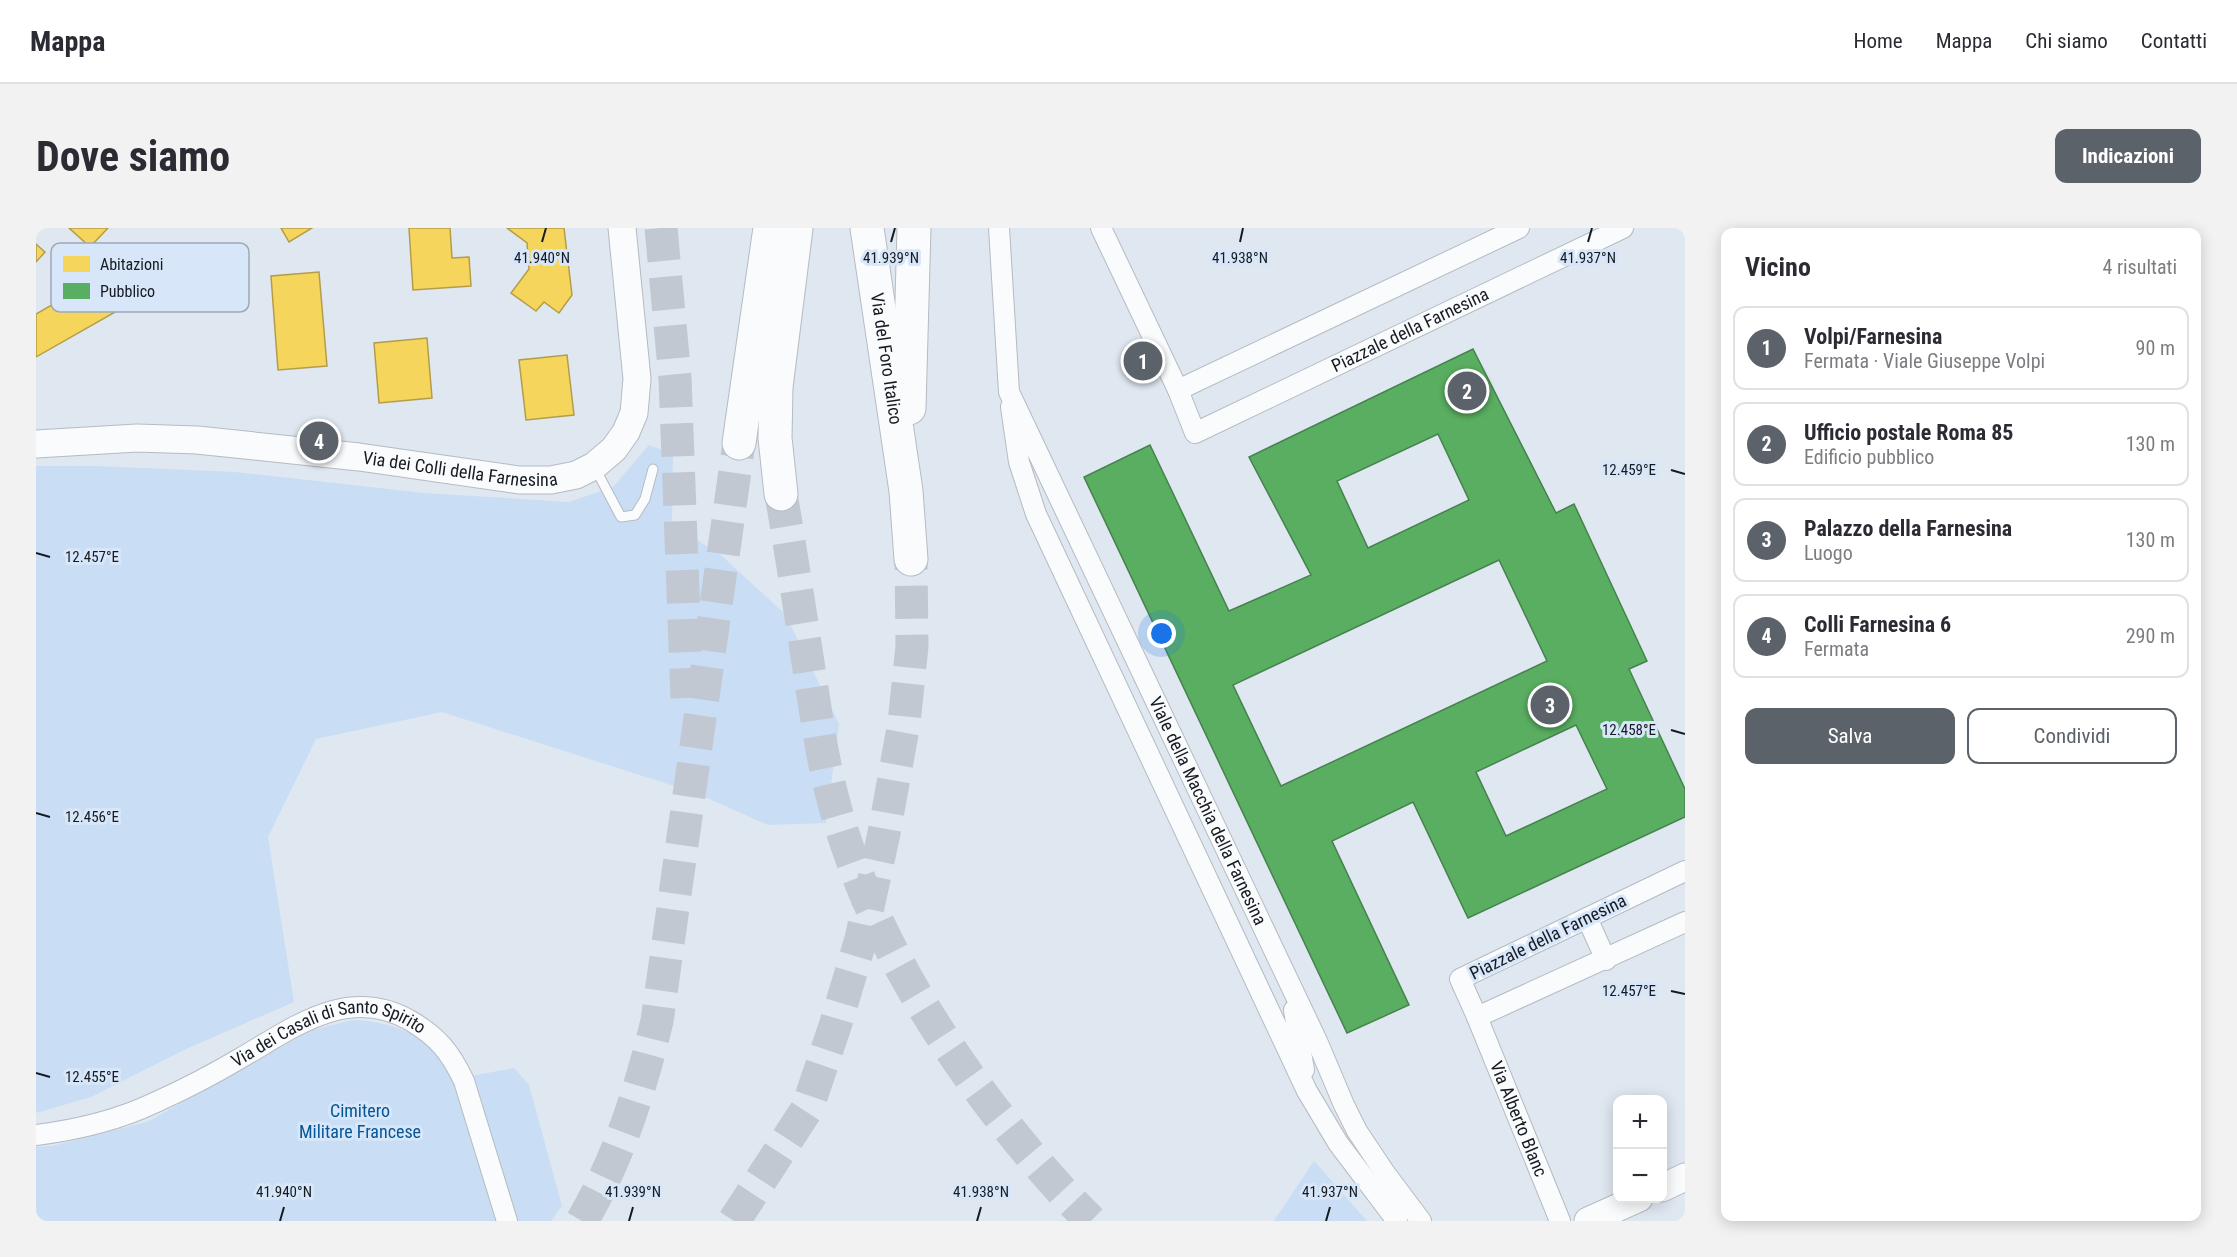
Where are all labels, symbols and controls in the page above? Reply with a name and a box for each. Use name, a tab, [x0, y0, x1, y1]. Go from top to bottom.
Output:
text: Mappa	[30, 25, 105, 58]
text: Home	[1853, 29, 1903, 53]
text: Mappa	[1936, 29, 1992, 53]
text: Chi siamo	[2025, 29, 2108, 53]
text: Contatti	[2141, 29, 2207, 53]
button: Indicazioni	[2055, 129, 2201, 183]
text: Dove siamo	[36, 132, 230, 181]
legend	[51, 243, 249, 312]
text: 41.940°N	[514, 249, 570, 267]
text: 41.939°N	[863, 249, 919, 267]
text: 41.938°N	[1212, 249, 1268, 267]
text: 41.937°N	[1560, 249, 1616, 267]
text: Vicino	[1745, 252, 1811, 282]
text: Abitazioni	[100, 255, 163, 274]
text: 4 risultati	[2102, 255, 2177, 279]
text: Pubblico	[100, 282, 155, 301]
street label: Piazzale della Farnesina	[1328, 283, 1492, 376]
street label: Via del Foro Italico	[867, 291, 907, 426]
text: Volpi/Farnesina	[1804, 324, 1942, 349]
text: 1	[1761, 336, 1772, 360]
text: 90 m	[2136, 336, 2175, 360]
pin: 1	[1124, 338, 1162, 384]
text: Fermata · Viale Giuseppe Volpi	[1804, 349, 2045, 373]
pin: 2	[1448, 368, 1486, 414]
pin: 4	[300, 418, 338, 464]
text: Ufficio postale Roma 85	[1804, 420, 2013, 445]
text: 2	[1761, 432, 1772, 456]
text: 130 m	[2126, 432, 2175, 456]
text: Edificio pubblico	[1804, 445, 1934, 469]
street label: Via dei Colli della Farnesina	[361, 447, 559, 490]
text: 12.459°E	[1602, 461, 1656, 479]
text: Palazzo della Farnesina	[1804, 516, 2012, 541]
text: 3	[1761, 528, 1772, 552]
text: 130 m	[2126, 528, 2175, 552]
text: Luogo	[1804, 541, 1853, 565]
text: 12.457°E	[65, 548, 119, 566]
text: Colli Farnesina 6	[1804, 612, 1951, 637]
your location	[1147, 619, 1176, 648]
text: 4	[1761, 624, 1772, 648]
text: 290 m	[2126, 624, 2175, 648]
text: Fermata	[1804, 637, 1869, 661]
pin: 3	[1530, 682, 1570, 728]
street label: Viale della Macchia della Farnesina	[1145, 693, 1271, 928]
button: Salva	[1745, 708, 1955, 764]
button: Condividi	[1967, 708, 2177, 764]
text: 12.458°E	[1602, 721, 1656, 739]
text: 12.456°E	[65, 808, 119, 826]
street label: Piazzale della Farnesina	[1466, 890, 1629, 984]
text: 12.457°E	[1602, 982, 1656, 1000]
street label: Via dei Casali di Santo Spirito	[227, 996, 430, 1071]
street label: Via Alberto Blanc	[1486, 1058, 1552, 1180]
text: 12.455°E	[65, 1068, 119, 1086]
map controls	[1613, 1095, 1667, 1203]
button: +	[1613, 1095, 1667, 1149]
park label: Cimitero Militare Francese	[299, 1100, 421, 1142]
button: −	[1613, 1149, 1667, 1203]
text: 41.940°N	[256, 1183, 312, 1201]
text: 41.939°N	[605, 1183, 661, 1201]
text: 41.938°N	[953, 1183, 1009, 1201]
text: 41.937°N	[1302, 1183, 1358, 1201]

